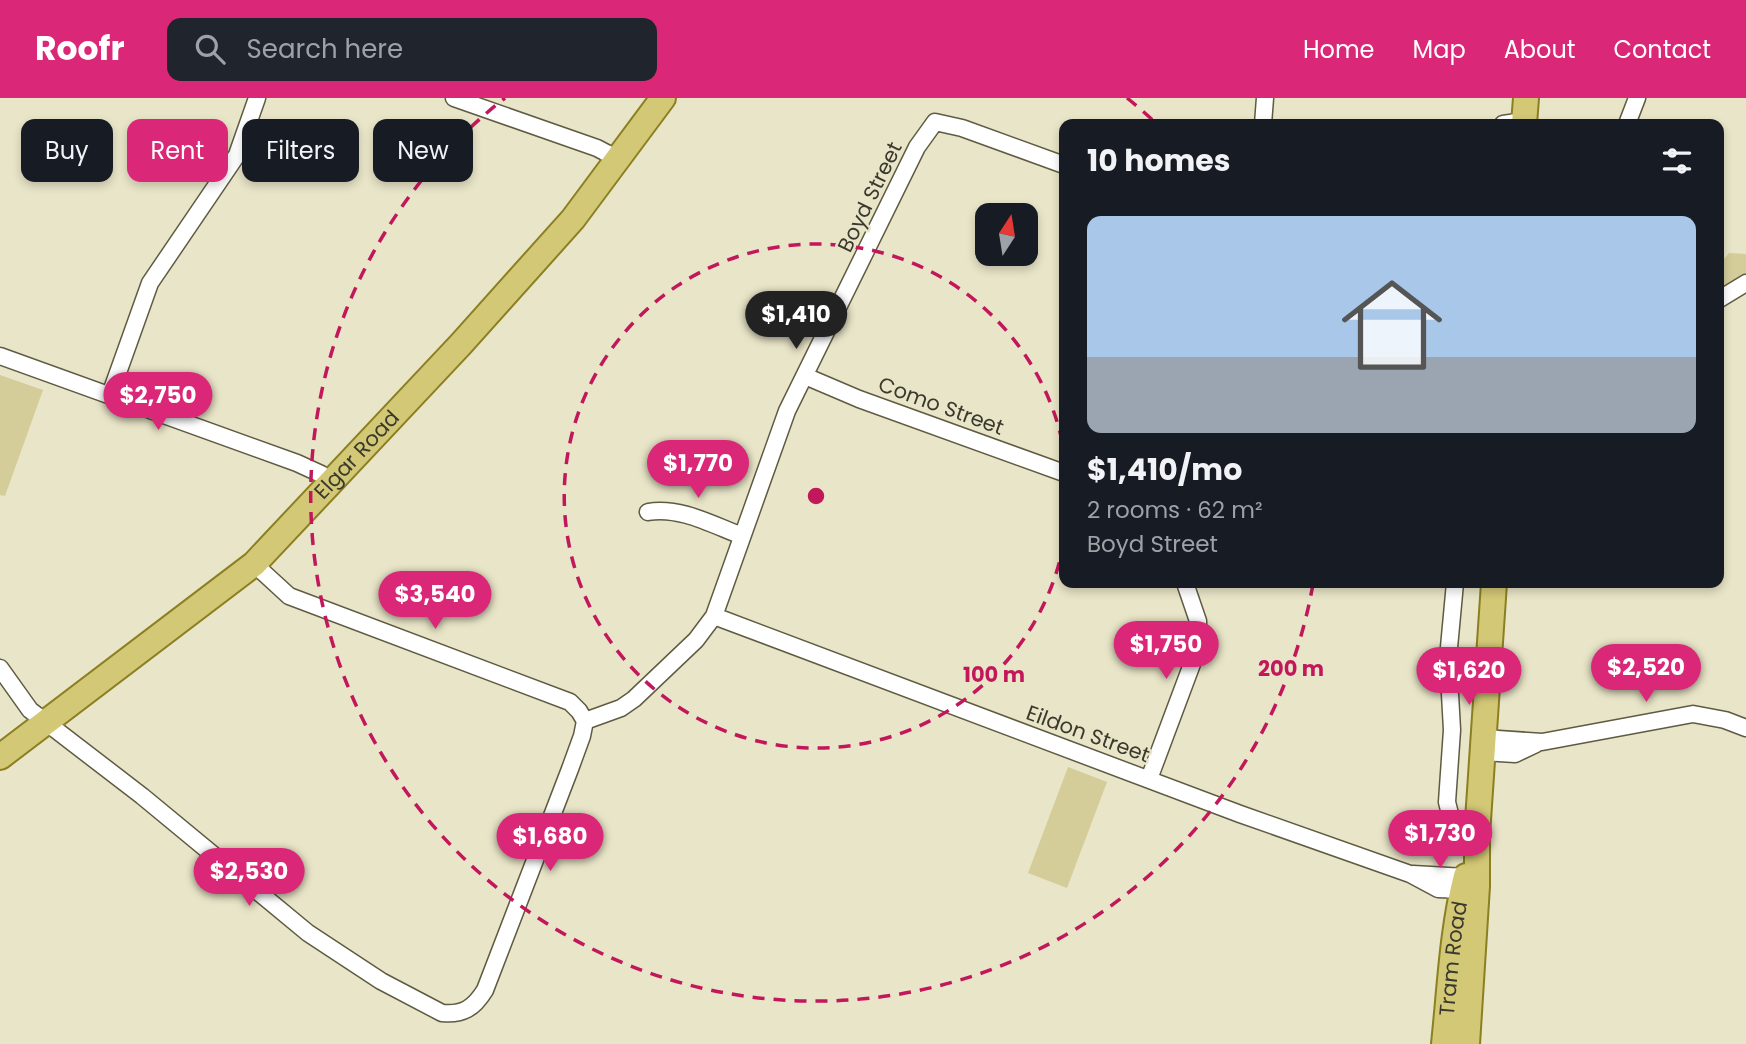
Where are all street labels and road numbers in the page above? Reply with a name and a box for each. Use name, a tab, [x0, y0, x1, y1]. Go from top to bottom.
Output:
street label: Boyd Street	[830, 137, 909, 257]
street label: Como Street	[874, 369, 1008, 442]
street label: Elgar Road	[307, 404, 406, 505]
street label: Eildon Street	[1022, 698, 1154, 769]
street label: Tram Road	[1432, 899, 1474, 1017]

